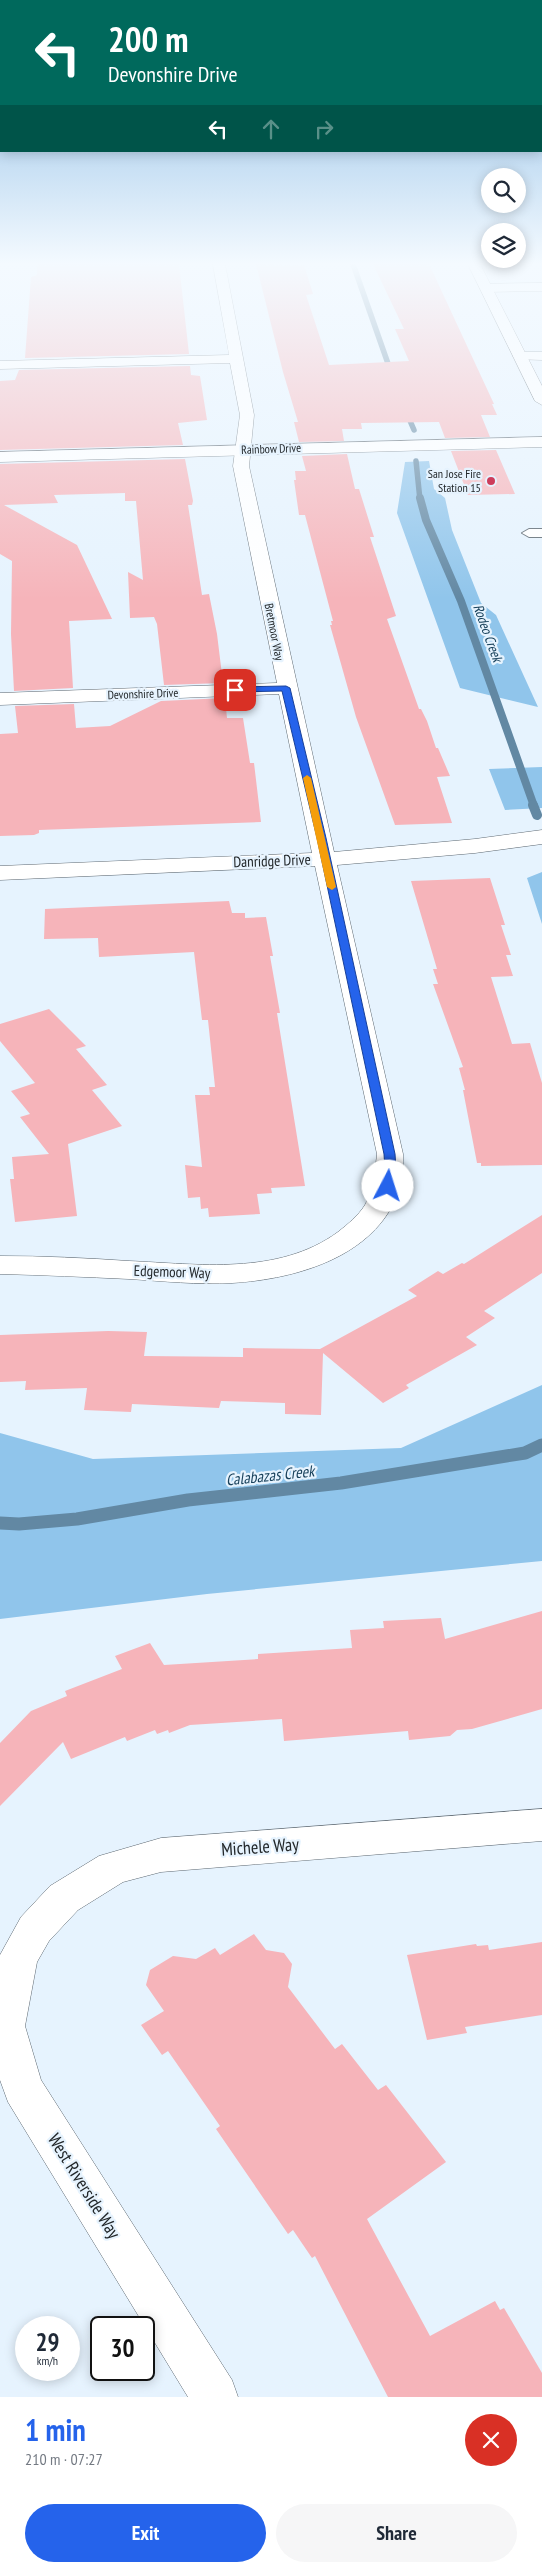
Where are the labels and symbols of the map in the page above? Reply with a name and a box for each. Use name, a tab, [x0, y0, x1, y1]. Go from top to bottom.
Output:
street label: Rainbow Drive	[241, 440, 301, 457]
place label: San Jose Fire Station 15	[428, 466, 481, 495]
marker: San Jose Fire Station 15	[485, 475, 497, 487]
street label: Bretmoor Way	[262, 602, 287, 662]
water label: Rodeo Creek	[469, 602, 507, 666]
pin	[214, 669, 256, 711]
street label: Devonshire Drive	[107, 685, 179, 702]
street label: Danridge Drive	[233, 850, 311, 871]
position arrow	[361, 1159, 413, 1211]
street label: Edgemoor Way	[133, 1261, 211, 1282]
water label: Calabazas Creek	[225, 1460, 317, 1490]
street label: Michele Way	[220, 1832, 300, 1861]
street label: West Riverside Way	[43, 2129, 126, 2243]
speed limit sign: 30	[90, 2316, 155, 2381]

